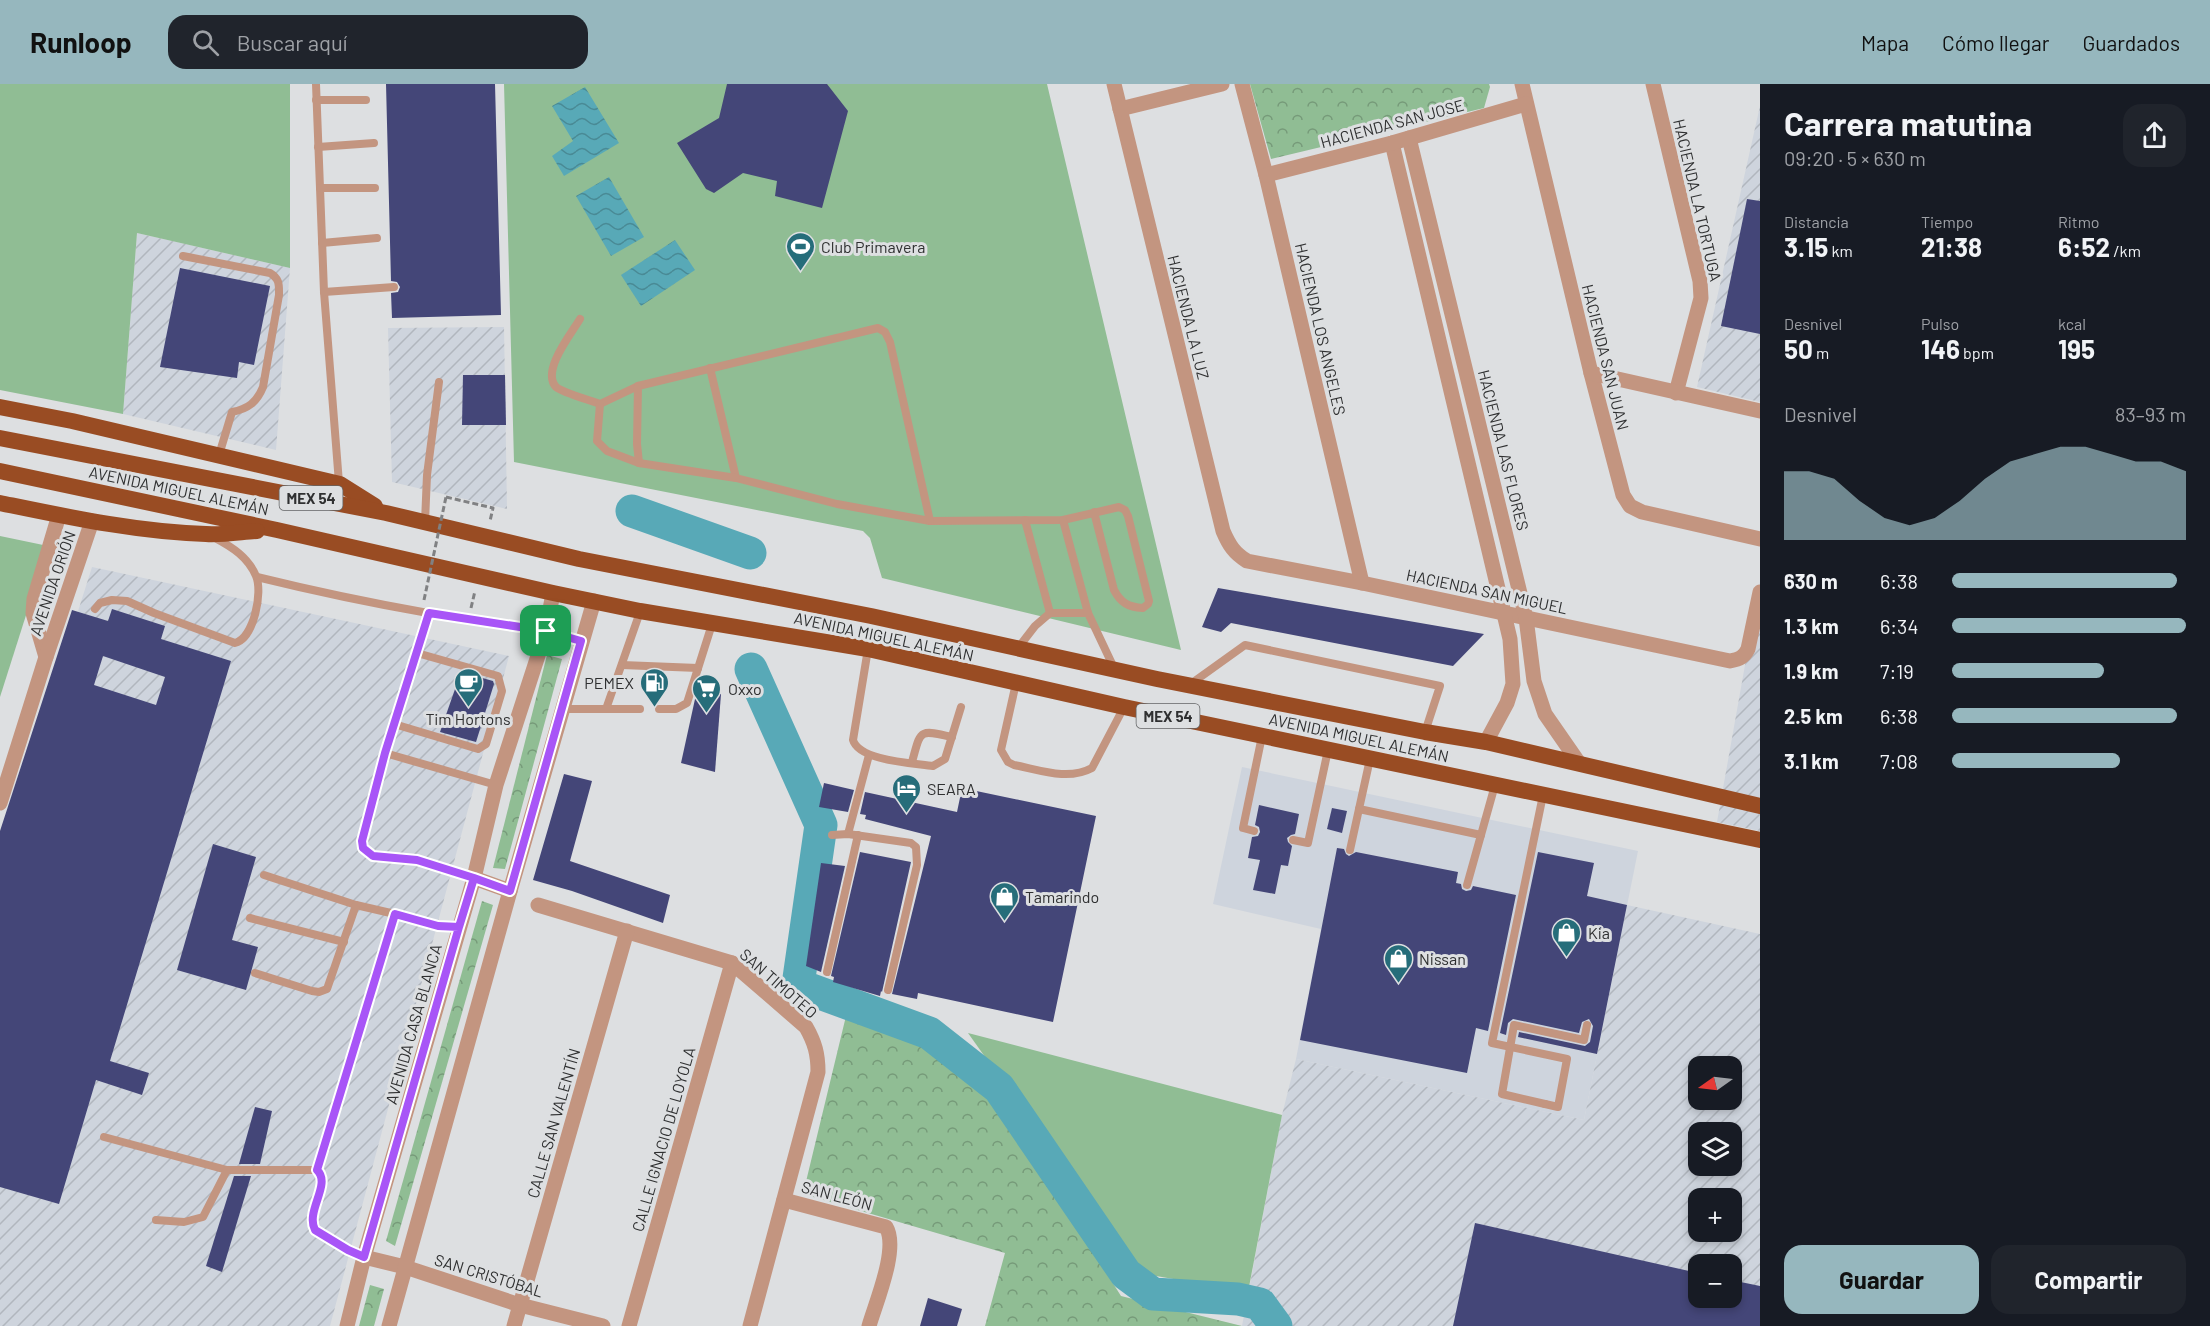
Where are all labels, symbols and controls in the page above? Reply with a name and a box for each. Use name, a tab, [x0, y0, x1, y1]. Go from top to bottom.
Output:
search box	[168, 15, 588, 69]
text: Runloop	[30, 25, 132, 59]
icon: search	[189, 26, 222, 59]
text: Buscar aquí	[237, 29, 348, 55]
text: Mapa	[1861, 30, 1909, 55]
text: Cómo llegar	[1942, 30, 2049, 55]
text: Guardados	[2082, 30, 2180, 55]
street label: HACIENDA SAN JOSE	[1318, 95, 1466, 151]
text: Carrera matutina	[1784, 103, 2032, 143]
button: share	[2123, 104, 2186, 167]
street label: HACIENDA LA TORTUGA	[1670, 117, 1726, 283]
text: 09:20 · 5 × 630 m	[1784, 146, 1926, 170]
text: Distancia	[1784, 212, 1849, 231]
text: Tiempo	[1921, 212, 1973, 231]
text: Ritmo	[2058, 212, 2100, 231]
sports icon: Club Primavera	[784, 230, 816, 272]
text: 3.15	[1784, 231, 1828, 262]
text: 21:38	[1921, 231, 1982, 262]
text: 6:52	[2058, 231, 2110, 262]
place label: Club Primavera	[821, 237, 925, 256]
street label: HACIENDA LOS ANGELES	[1292, 241, 1350, 417]
text: km	[1828, 241, 1853, 260]
text: /km	[2110, 241, 2141, 260]
street label: HACIENDA LA LUZ	[1164, 253, 1214, 381]
street label: HACIENDA SAN JUAN	[1579, 282, 1633, 432]
text: Desnivel	[1784, 314, 1842, 333]
text: Pulso	[1921, 314, 1959, 333]
text: kcal	[2058, 314, 2086, 333]
text: 50	[1784, 333, 1813, 364]
text: 146	[1921, 333, 1960, 364]
text: 195	[2058, 333, 2095, 364]
text: m	[1813, 343, 1829, 362]
text: bpm	[1960, 343, 1994, 362]
street label: HACIENDA LAS FLORES	[1475, 368, 1533, 532]
text: Desnivel	[1784, 402, 1857, 426]
text: 83–93 m	[2115, 402, 2186, 426]
street label: AVENIDA MIGUEL ALEMÁN	[87, 462, 271, 518]
road number: MEX 54	[280, 486, 342, 510]
street label: AVENIDA ORIÓN	[25, 528, 79, 638]
street label: HACIENDA SAN MIGUEL	[1405, 565, 1569, 617]
text: 630 m	[1784, 569, 1838, 593]
text: 6:38	[1880, 569, 1918, 593]
pin	[520, 605, 571, 656]
street label: AVENIDA MIGUEL ALEMÁN	[792, 608, 976, 664]
icon: arrive	[529, 614, 562, 647]
text: 1.3 km	[1784, 614, 1839, 638]
text: 6:34	[1880, 614, 1918, 638]
text: 1.9 km	[1784, 659, 1838, 683]
text: 7:19	[1880, 659, 1914, 683]
cafe icon: Tim Hortons	[452, 666, 484, 708]
fuel station icon: PEMEX	[639, 666, 671, 708]
supermarket icon: Oxxo	[691, 672, 723, 714]
place label: PEMEX	[584, 673, 634, 692]
place label: Oxxo	[728, 679, 762, 698]
road number: MEX 54	[1136, 704, 1200, 728]
text: 2.5 km	[1784, 704, 1843, 728]
text: 6:38	[1880, 704, 1918, 728]
place label: Tim Hortons	[425, 709, 511, 728]
street label: AVENIDA MIGUEL ALEMÁN	[1267, 709, 1451, 765]
text: 3.1 km	[1784, 749, 1839, 773]
text: 7:08	[1880, 749, 1918, 773]
hotel icon: SEARA	[890, 772, 922, 814]
place label: SEARA	[927, 779, 976, 798]
shop icon: Tamarindo	[988, 880, 1020, 922]
place label: Tamarindo	[1025, 887, 1099, 906]
shop icon: Kia	[1551, 916, 1583, 958]
place label: Kia	[1588, 923, 1610, 942]
street label: AVENIDA CASA BLANCA	[381, 941, 445, 1106]
shop icon: Nissan	[1382, 942, 1414, 984]
street label: SAN TIMOTEO	[736, 944, 822, 1022]
place label: Nissan	[1419, 949, 1466, 968]
street label: CALLE IGNACIO DE LOYOLA	[627, 1044, 699, 1234]
street label: CALLE SAN VALENTÍN	[523, 1046, 583, 1200]
north arrow	[1688, 1056, 1742, 1110]
map controls	[1688, 1056, 1742, 1308]
button: layers	[1688, 1122, 1742, 1176]
street label: SAN LEÓN	[799, 1176, 875, 1214]
button: +	[1688, 1188, 1742, 1242]
button: Guardar	[1784, 1245, 1979, 1314]
button: Compartir	[1991, 1245, 2186, 1314]
street label: SAN CRISTÓBAL	[432, 1249, 546, 1301]
button: −	[1688, 1254, 1742, 1308]

